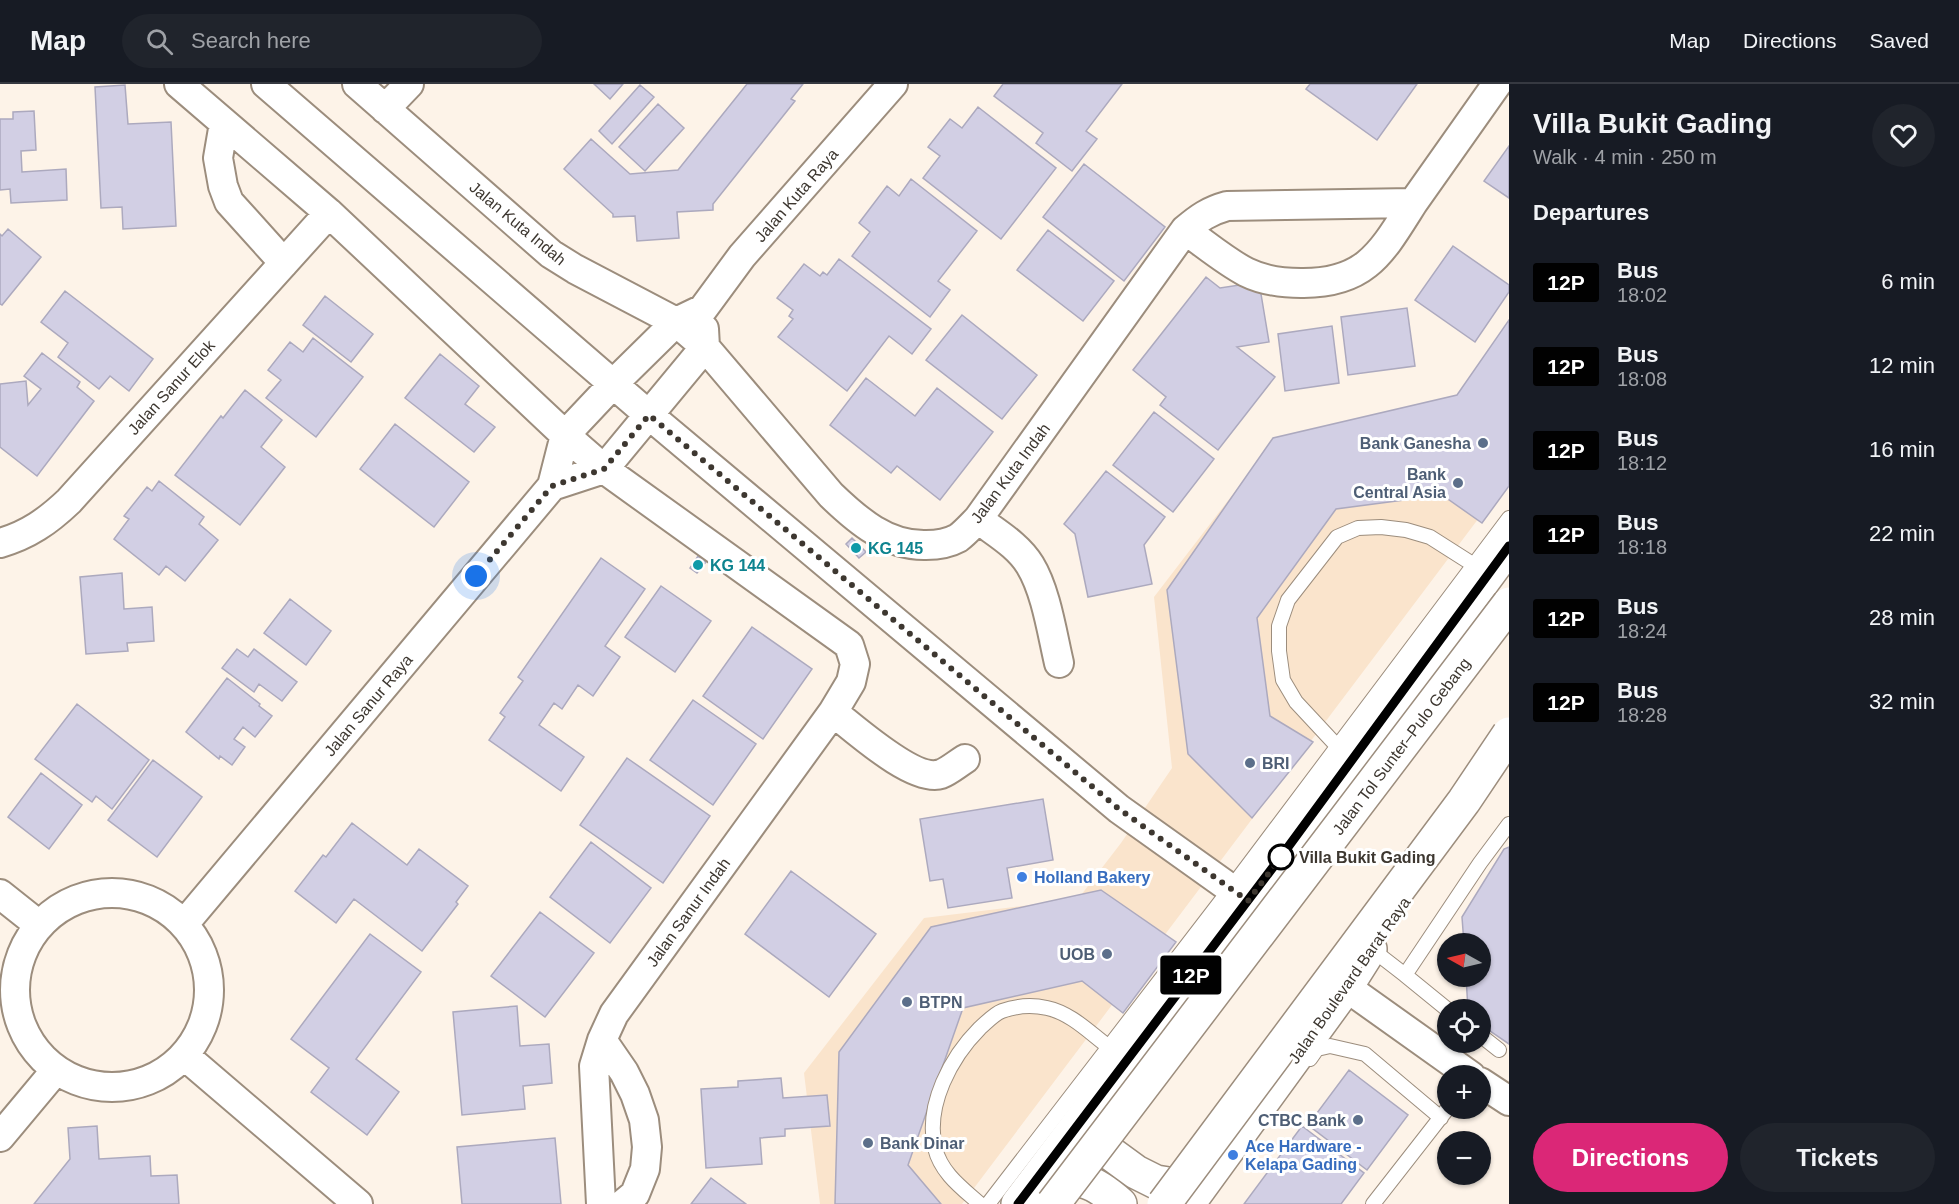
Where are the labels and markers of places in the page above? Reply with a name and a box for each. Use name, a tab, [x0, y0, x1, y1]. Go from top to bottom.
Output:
place label: Bank Ganesha	[1360, 435, 1471, 452]
marker: Bank Ganesha	[1476, 436, 1490, 450]
place label: Bank Central Asia	[1353, 466, 1446, 501]
marker: Bank Central Asia	[1451, 476, 1465, 490]
place label: KG 145	[868, 540, 923, 557]
marker: KG 145	[849, 541, 863, 555]
place label: KG 144	[710, 557, 765, 574]
marker: KG 144	[691, 558, 705, 572]
place label: BRI	[1262, 755, 1290, 772]
marker: BRI	[1243, 756, 1257, 770]
marker: Villa Bukit Gading	[1268, 844, 1294, 870]
place label: Villa Bukit Gading	[1299, 849, 1436, 866]
place label: Holland Bakery	[1034, 869, 1151, 886]
marker: Holland Bakery	[1015, 870, 1029, 884]
place label: UOB	[1059, 946, 1095, 963]
marker: UOB	[1100, 947, 1114, 961]
place label: BTPN	[919, 994, 963, 1011]
marker: BTPN	[900, 995, 914, 1009]
place label: CTBC Bank	[1258, 1112, 1346, 1129]
marker: CTBC Bank	[1351, 1113, 1365, 1127]
place label: Bank Dinar	[880, 1135, 964, 1152]
marker: Bank Dinar	[861, 1136, 875, 1150]
place label: Ace Hardware - Kelapa Gading	[1245, 1138, 1362, 1173]
marker: Ace Hardware - Kelapa Gading	[1226, 1148, 1240, 1162]

